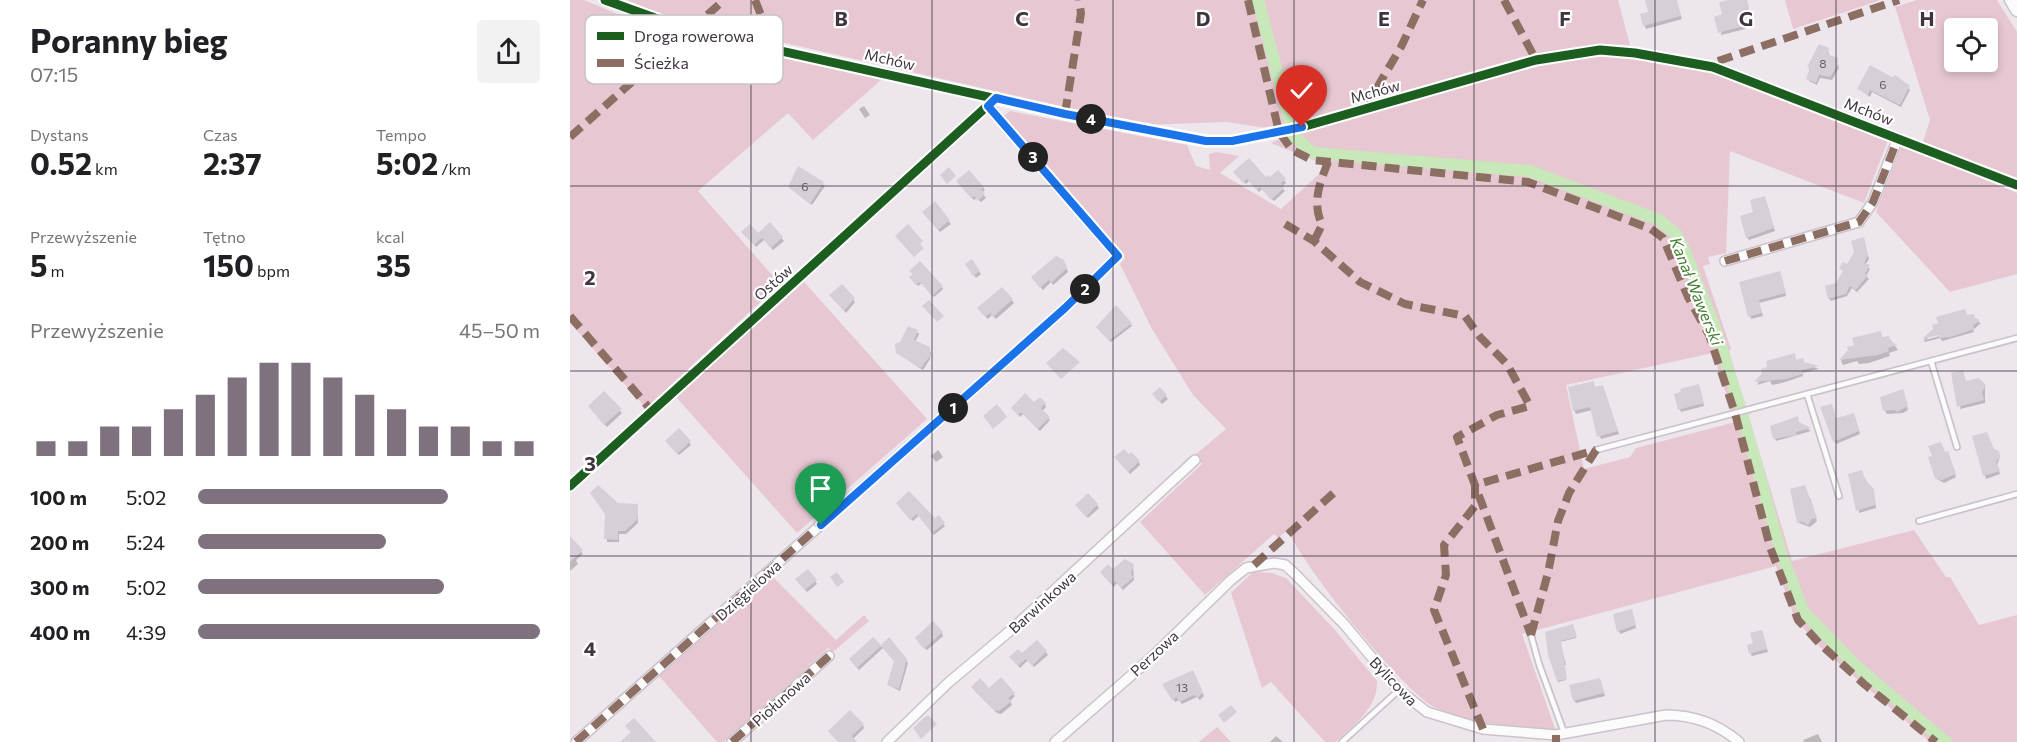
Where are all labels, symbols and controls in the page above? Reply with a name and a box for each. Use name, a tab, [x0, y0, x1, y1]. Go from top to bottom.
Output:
text: B	[834, 6, 848, 30]
text: C	[1015, 6, 1029, 30]
text: D	[1196, 6, 1210, 30]
text: E	[1378, 6, 1390, 30]
text: F	[1559, 6, 1571, 30]
text: G	[1739, 6, 1753, 30]
text: H	[1920, 6, 1935, 30]
legend	[585, 15, 783, 84]
map controls	[1944, 18, 1998, 72]
button: locate	[1944, 18, 1998, 72]
text: Poranny bieg	[30, 19, 228, 60]
button: share	[477, 20, 540, 83]
text: Droga rowerowa	[634, 26, 754, 45]
street label: Mchów	[863, 44, 917, 74]
text: Ścieżka	[634, 53, 689, 72]
house number: 8	[1819, 56, 1827, 70]
text: 07:15	[30, 62, 78, 86]
pin	[1276, 65, 1327, 127]
icon: check	[1285, 74, 1318, 107]
street label: Mchów	[1348, 76, 1402, 106]
house number: 6	[1879, 77, 1887, 91]
street label: Mchów	[1842, 93, 1896, 129]
pin: 4	[1076, 104, 1106, 134]
text: 4	[1086, 109, 1096, 128]
text: Dystans	[30, 125, 89, 144]
text: Czas	[203, 125, 238, 144]
text: Tempo	[376, 125, 426, 144]
pin: 3	[1018, 142, 1048, 172]
text: 0.52	[30, 144, 92, 181]
text: 2:37	[203, 144, 262, 181]
text: 5:02	[376, 144, 438, 181]
text: 3	[1028, 147, 1038, 166]
text: km	[92, 159, 118, 178]
text: /km	[438, 159, 471, 178]
house number: 6	[801, 179, 809, 193]
text: Przewyższenie	[30, 227, 137, 246]
text: Tętno	[203, 227, 246, 246]
text: kcal	[376, 227, 405, 246]
water label: Kanał Wawerski	[1667, 234, 1728, 349]
text: 5	[30, 246, 48, 283]
text: 150	[203, 246, 254, 283]
text: 35	[376, 246, 411, 283]
street label: Ostów	[750, 260, 796, 304]
text: m	[48, 261, 65, 280]
text: bpm	[254, 261, 290, 280]
text: 2	[584, 265, 596, 289]
pin: 2	[1070, 274, 1100, 304]
text: 2	[1080, 279, 1090, 298]
text: Przewyższenie	[30, 318, 164, 342]
text: 45–50 m	[459, 318, 540, 342]
pin: 1	[938, 393, 968, 423]
text: 1	[949, 398, 957, 417]
text: 3	[584, 451, 596, 475]
pin	[795, 463, 846, 525]
icon: arrive	[804, 472, 837, 505]
text: 100 m	[30, 485, 87, 509]
text: 5:02	[126, 485, 166, 509]
text: 200 m	[30, 530, 89, 554]
text: 5:24	[126, 530, 165, 554]
street label: Dzięgielowa	[711, 556, 785, 624]
street label: Barwinkowa	[1005, 567, 1079, 637]
text: 300 m	[30, 575, 90, 599]
text: 5:02	[126, 575, 166, 599]
text: 400 m	[30, 620, 90, 644]
text: 4:39	[126, 620, 166, 644]
street label: Perzowa	[1126, 626, 1182, 680]
text: 4	[584, 636, 596, 660]
street label: Bylicowa	[1366, 653, 1422, 709]
street label: Piołunowa	[748, 668, 814, 730]
house number: 13	[1176, 680, 1188, 694]

